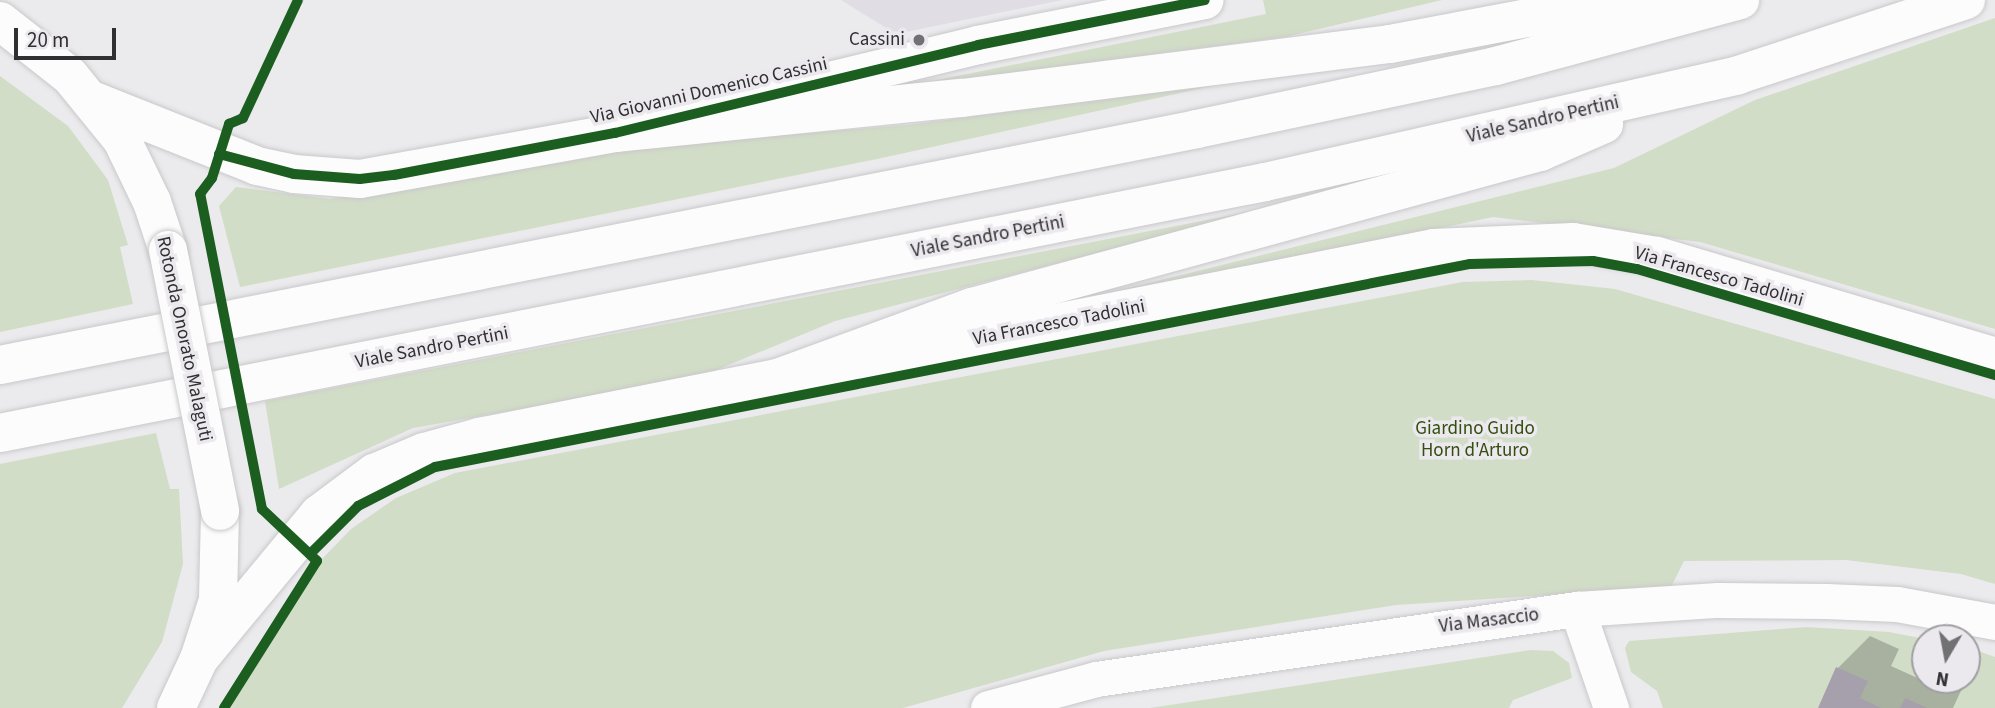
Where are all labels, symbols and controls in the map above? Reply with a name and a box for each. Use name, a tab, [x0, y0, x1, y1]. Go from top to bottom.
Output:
scale bar	[18, 14, 119, 58]
text: 20 m	[27, 25, 69, 55]
place label: Cassini	[849, 29, 905, 51]
marker: Cassini	[911, 32, 927, 48]
street label: Via Giovanni Domenico Cassini	[588, 53, 830, 129]
street label: Viale Sandro Pertini	[1465, 91, 1621, 149]
street label: Viale Sandro Pertini	[909, 211, 1067, 263]
street label: Rotonda Onorato Malaguti	[151, 234, 217, 444]
street label: Via Francesco Tadolini	[1632, 242, 1806, 312]
street label: Via Francesco Tadolini	[971, 295, 1147, 351]
street label: Viale Sandro Pertini	[353, 322, 511, 374]
park label: Giardino Guido Horn d'Arturo	[1415, 418, 1535, 462]
street label: Via Masaccio	[1438, 604, 1540, 638]
north arrow	[1911, 624, 1981, 694]
text: N	[1934, 664, 1951, 693]

